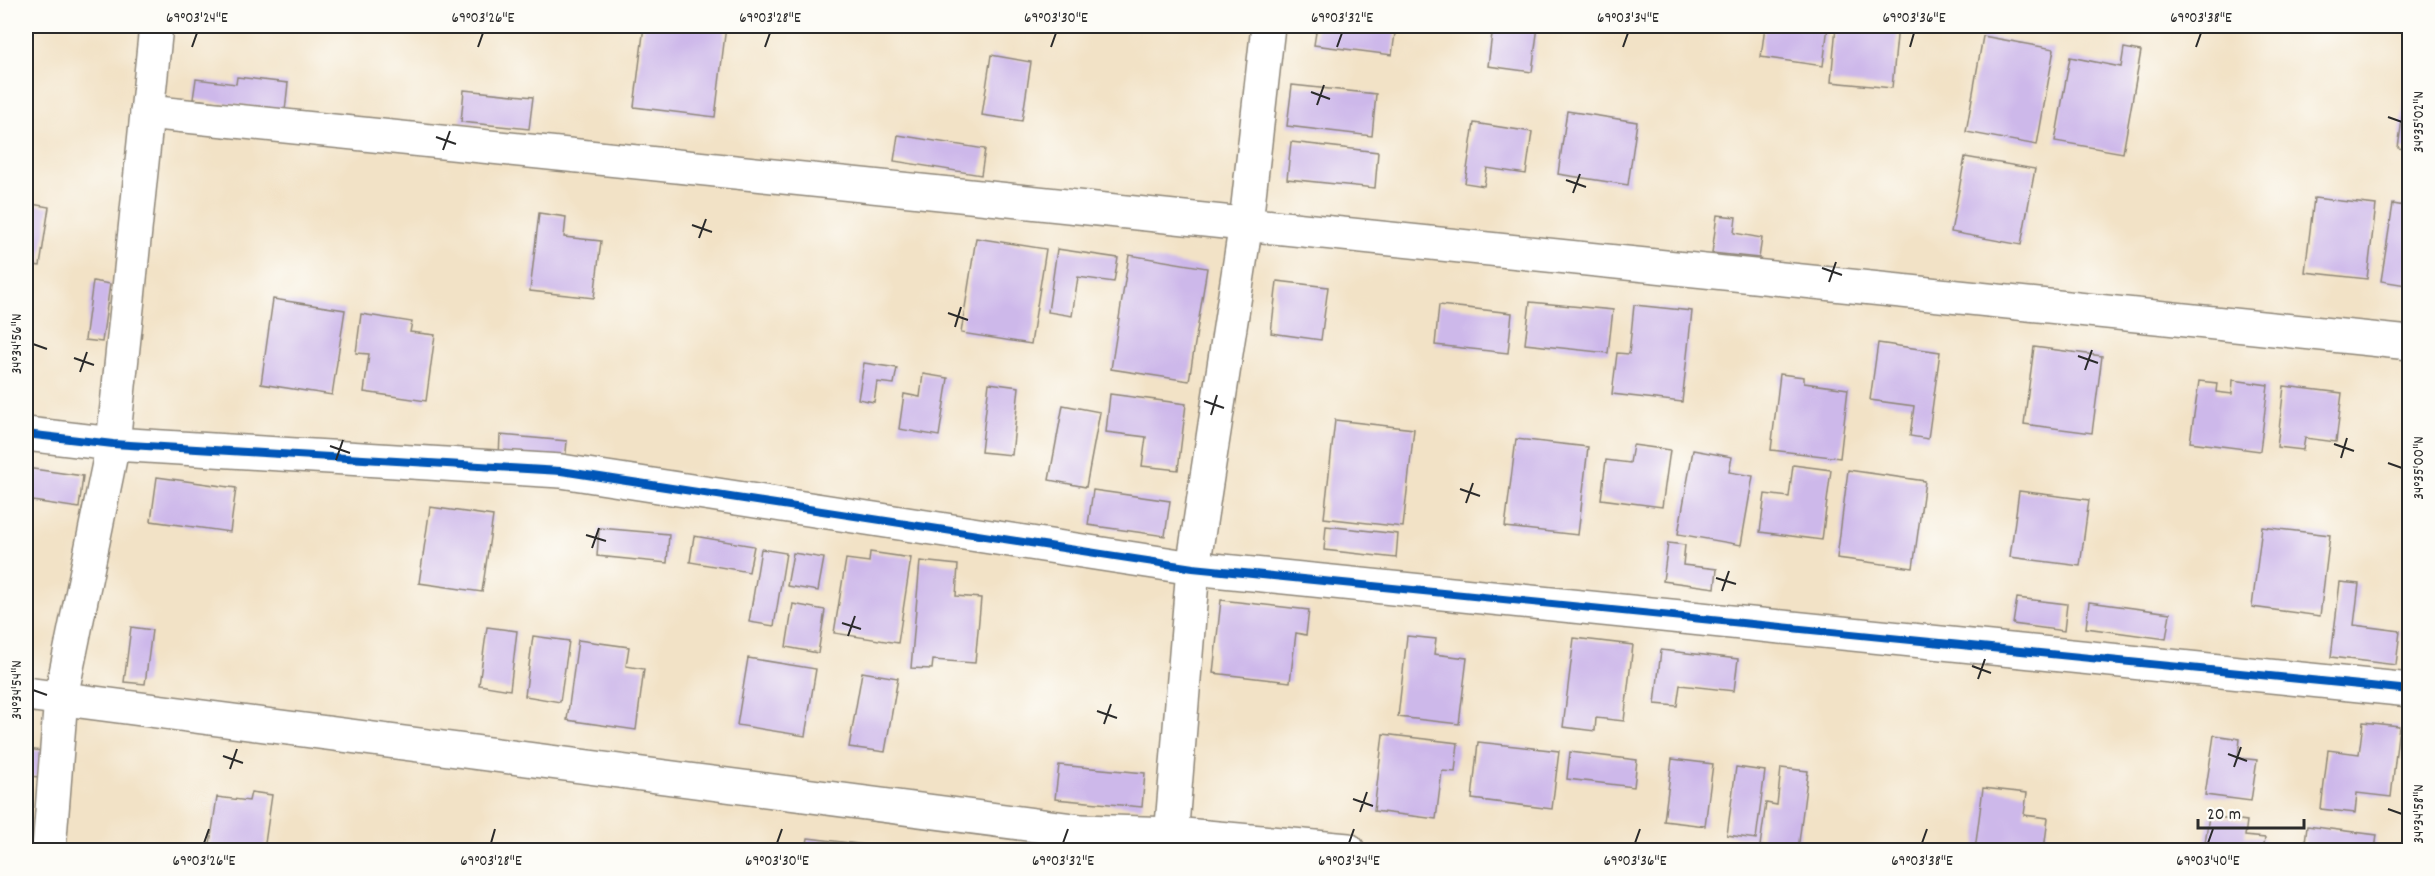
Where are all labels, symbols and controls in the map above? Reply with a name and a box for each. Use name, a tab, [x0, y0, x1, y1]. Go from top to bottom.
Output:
text: 69°03'24"E	[166, 8, 228, 30]
text: 69°03'26"E	[452, 8, 515, 30]
text: 69°03'28"E	[739, 8, 801, 30]
text: 69°03'30"E	[1024, 8, 1088, 30]
text: 69°03'32"E	[1311, 8, 1373, 30]
text: 69°03'34"E	[1597, 8, 1659, 30]
text: 69°03'36"E	[1883, 8, 1946, 30]
text: 69°03'38"E	[2170, 8, 2232, 30]
text: 34°35'02"N	[2409, 91, 2431, 153]
text: 34°34'56"N	[7, 314, 29, 374]
text: 34°35'00"N	[2409, 436, 2431, 500]
text: 34°34'54"N	[7, 660, 29, 720]
text: 34°34'58"N	[2409, 784, 2431, 844]
scale bar	[2198, 792, 2304, 830]
text: 20 m	[2207, 803, 2241, 828]
text: 69°03'26"E	[173, 851, 236, 873]
text: 69°03'28"E	[460, 851, 522, 873]
text: 69°03'30"E	[745, 851, 809, 873]
text: 69°03'32"E	[1032, 851, 1094, 873]
text: 69°03'34"E	[1318, 851, 1380, 873]
text: 69°03'36"E	[1604, 851, 1667, 873]
text: 69°03'38"E	[1891, 851, 1953, 873]
text: 69°03'40"E	[2176, 851, 2240, 873]

